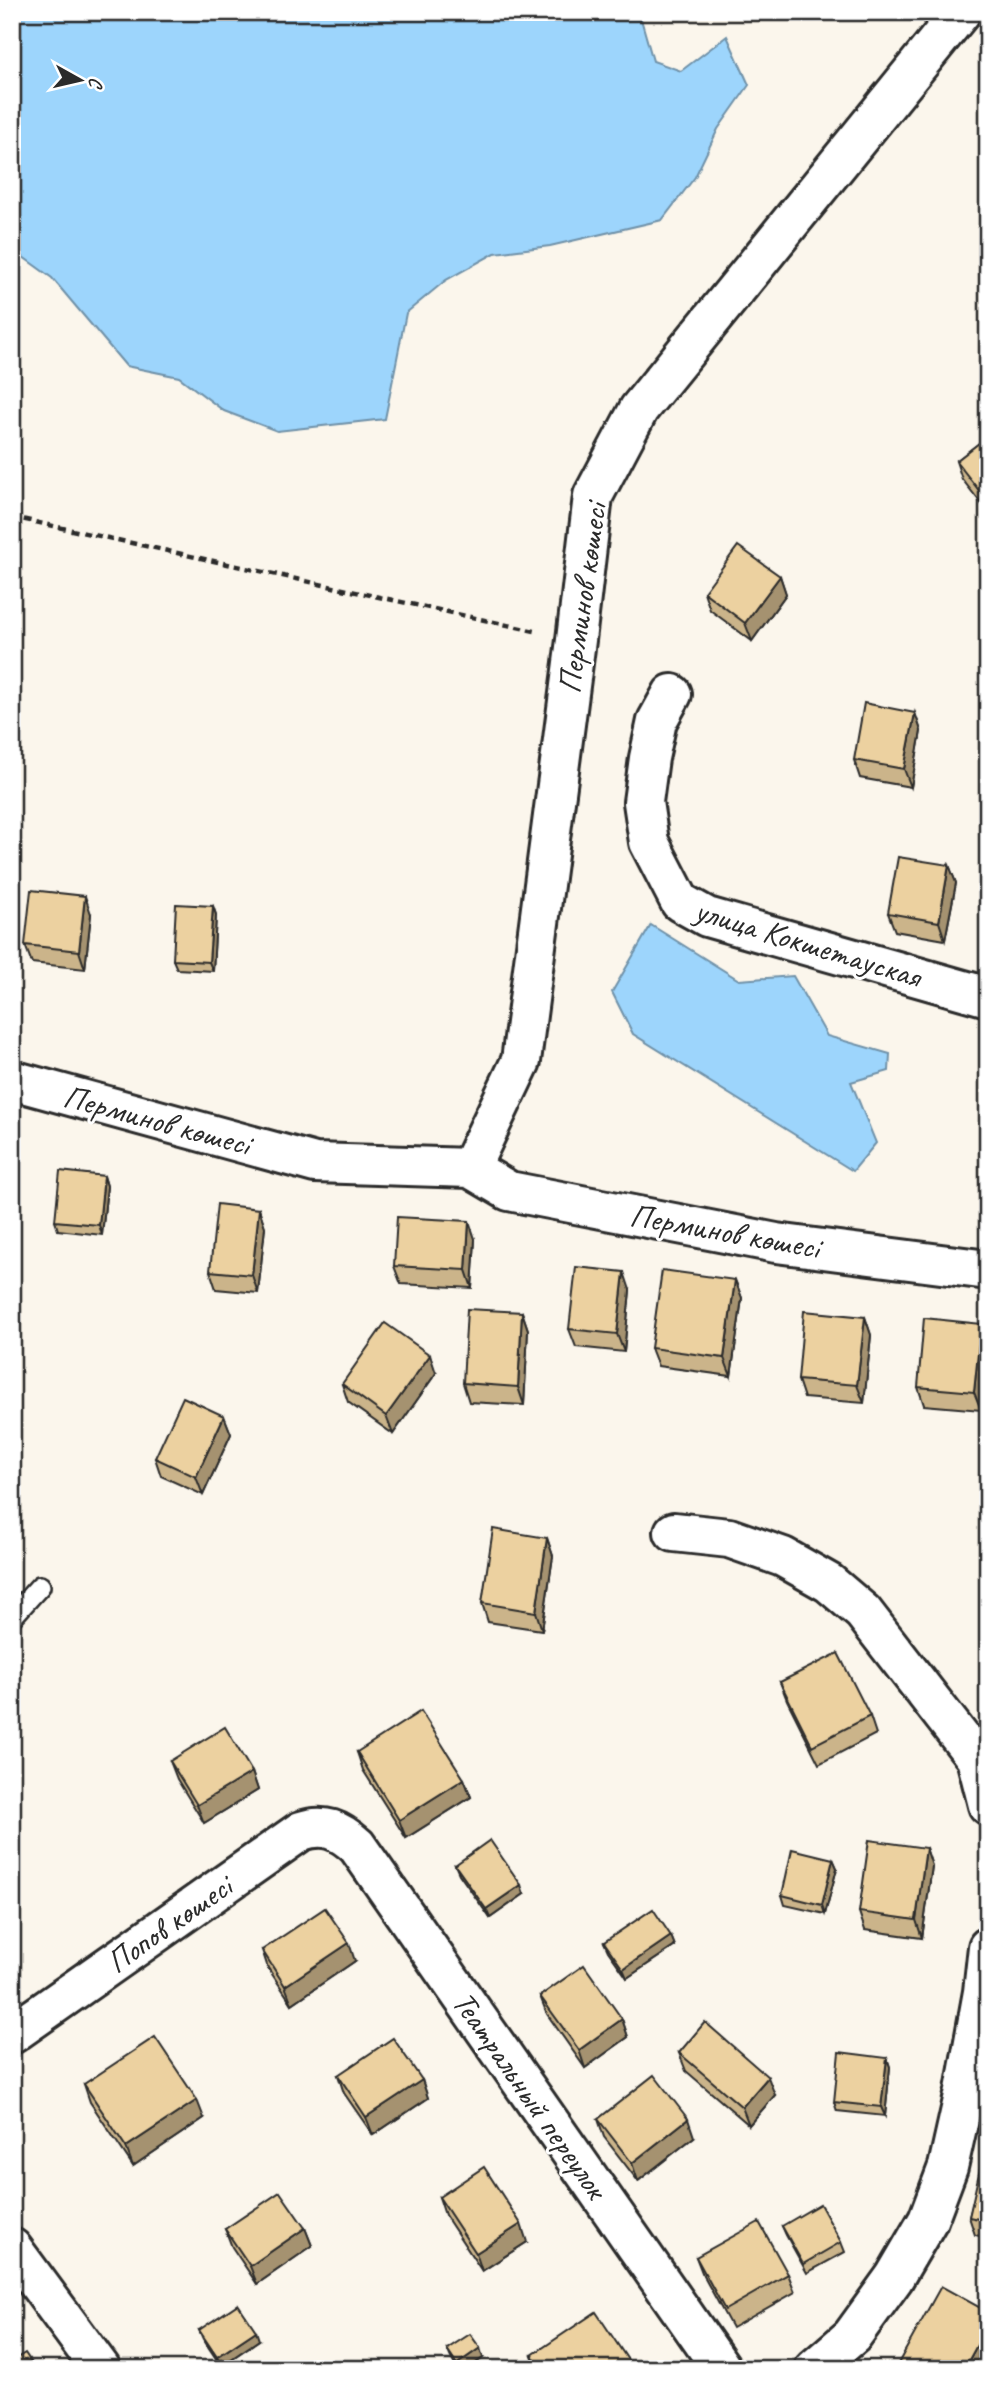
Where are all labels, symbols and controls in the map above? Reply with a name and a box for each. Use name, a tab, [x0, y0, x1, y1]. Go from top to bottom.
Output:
north arrow	[46, 46, 116, 116]
text: С	[83, 76, 108, 91]
street label: Перминов көшесі	[548, 496, 617, 696]
street label: улица Кокшетауская	[688, 888, 929, 998]
street label: Перминов көшесі	[59, 1075, 259, 1166]
street label: Перминов көшесі	[627, 1194, 827, 1269]
street label: Попов көшесі	[98, 1863, 243, 1983]
street label: Театральный переулок	[443, 1983, 619, 2209]

